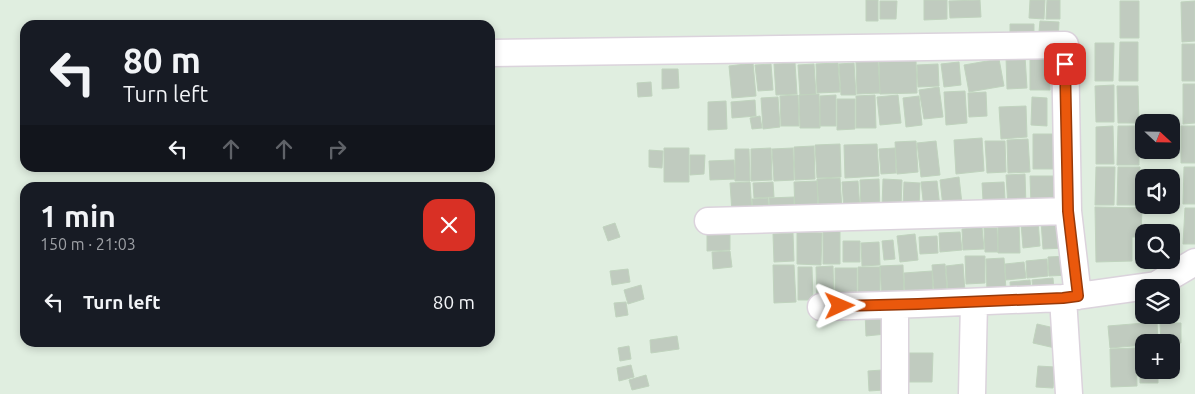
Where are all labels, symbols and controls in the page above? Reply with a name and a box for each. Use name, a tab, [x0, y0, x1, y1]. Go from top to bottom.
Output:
icon: left	[40, 40, 105, 105]
text: 80 m	[123, 40, 201, 80]
pin	[1044, 43, 1086, 85]
icon: arrive	[1051, 50, 1079, 78]
text: Turn left	[123, 81, 208, 106]
north arrow	[1135, 114, 1180, 159]
map controls	[1135, 114, 1180, 379]
icon: left	[164, 135, 192, 163]
icon: ahead	[217, 135, 245, 163]
icon: ahead	[270, 135, 298, 163]
icon: right	[323, 135, 351, 163]
button: sound	[1135, 169, 1180, 214]
text: 1 min	[40, 199, 116, 233]
button: close	[423, 199, 475, 251]
button: search	[1135, 224, 1180, 269]
text: 150 m · 21:03	[40, 235, 136, 253]
position arrow	[813, 279, 865, 331]
button: layers	[1135, 279, 1180, 324]
icon: left	[40, 288, 68, 316]
text: Turn left	[83, 291, 161, 313]
text: 80 m	[433, 291, 475, 313]
button: +	[1135, 334, 1180, 379]

